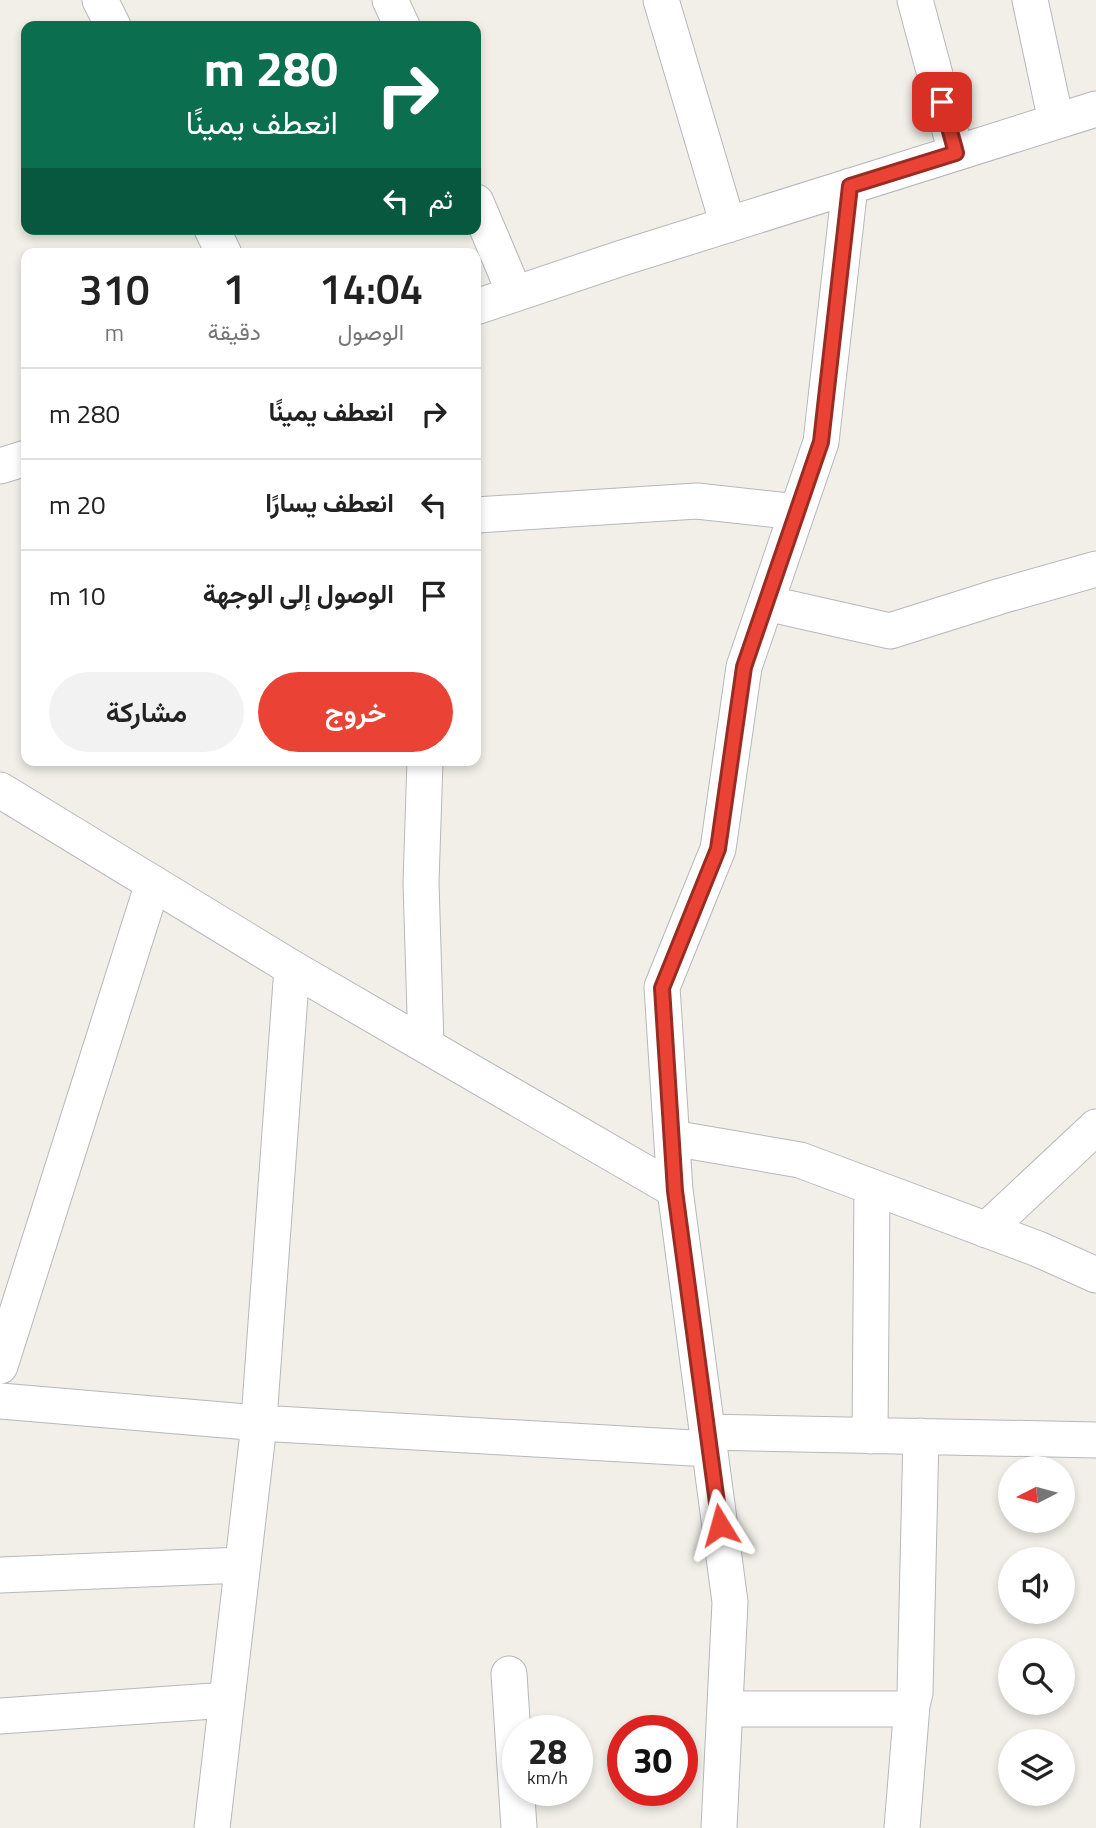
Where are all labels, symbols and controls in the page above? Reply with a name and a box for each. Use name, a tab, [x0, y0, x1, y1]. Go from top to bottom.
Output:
text: 280 m	[204, 30, 338, 105]
icon: right	[362, 49, 453, 140]
pin	[912, 72, 972, 132]
icon: arrive	[923, 83, 961, 121]
text: انعطف يمينًا	[186, 98, 338, 146]
text: ثم	[429, 180, 453, 219]
icon: left	[377, 182, 415, 220]
text: 1	[222, 256, 246, 320]
text: 14:04	[319, 256, 423, 320]
text: 310	[79, 257, 150, 321]
text: دقيقة	[208, 314, 261, 349]
text: الوصول	[338, 314, 404, 349]
text: m	[105, 315, 124, 350]
text: انعطف يمينًا	[268, 392, 394, 431]
text: 280 m	[49, 394, 120, 433]
icon: right	[415, 395, 453, 433]
text: انعطف يسارًا	[265, 483, 394, 522]
text: 20 m	[49, 485, 106, 524]
icon: left	[415, 486, 453, 524]
text: الوصول إلى الوجهة	[203, 574, 394, 613]
text: 10 m	[49, 576, 106, 615]
icon: arrive	[415, 577, 453, 615]
button: مشاركة	[49, 672, 244, 752]
button: خروج	[258, 672, 453, 752]
north arrow	[998, 1456, 1074, 1533]
map controls	[998, 1456, 1075, 1806]
position arrow	[683, 1488, 757, 1562]
button: sound	[998, 1547, 1075, 1624]
button: search	[998, 1638, 1075, 1715]
speed limit sign: 30	[607, 1715, 698, 1806]
text: 28	[528, 1724, 567, 1778]
button: layers	[998, 1729, 1075, 1806]
text: km/h	[527, 1764, 568, 1791]

